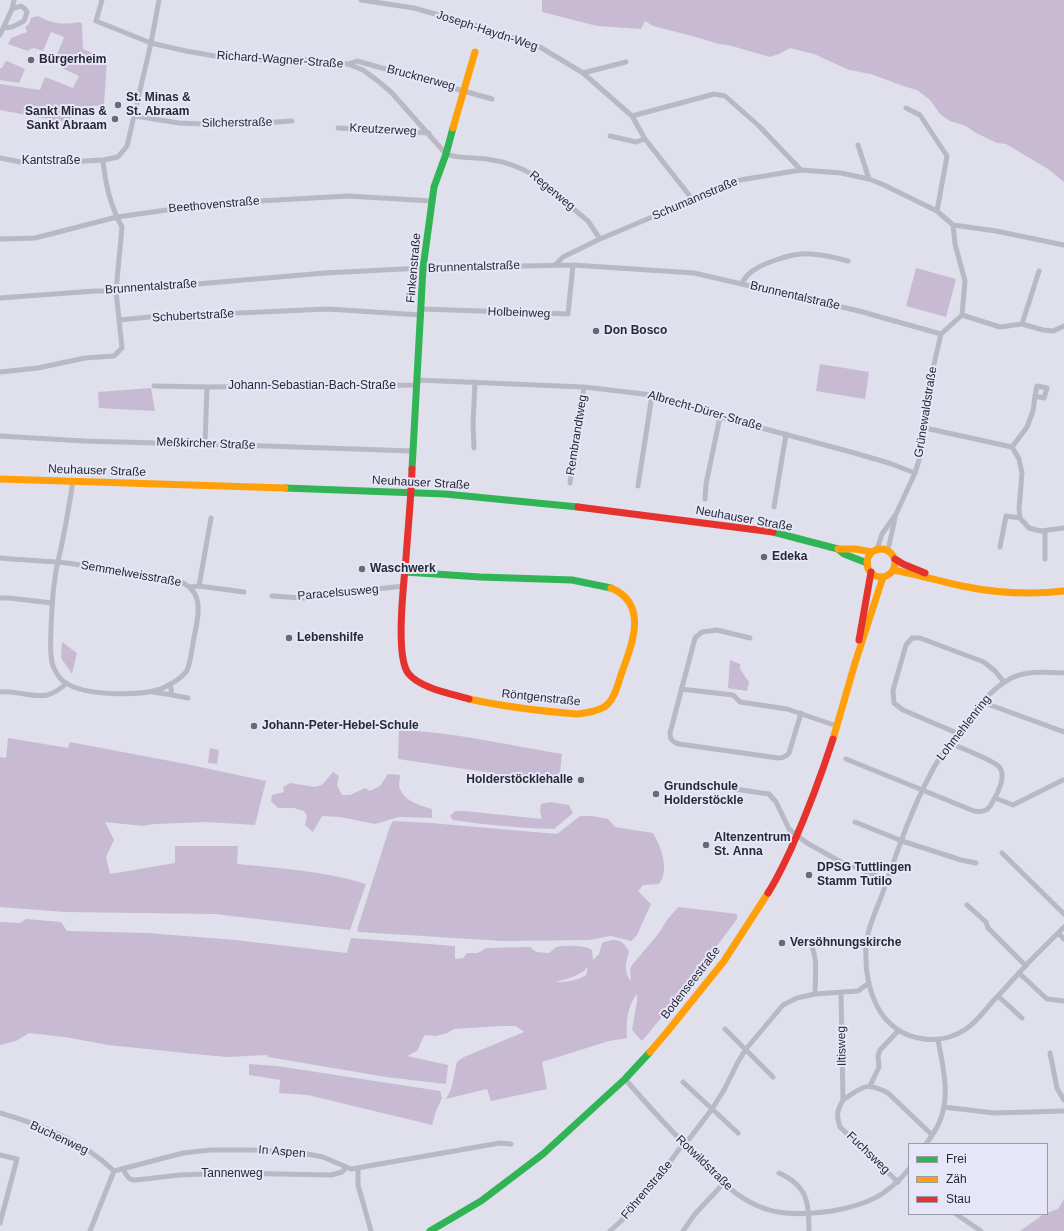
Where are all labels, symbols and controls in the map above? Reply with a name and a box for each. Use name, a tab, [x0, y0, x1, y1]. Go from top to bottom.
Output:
street label: Joseph-Haydn-Weg	[434, 8, 540, 54]
street label: Richard-Wagner-Straße	[216, 48, 344, 72]
place label: Bürgerheim	[39, 53, 106, 67]
marker: Bürgerheim	[26, 55, 36, 65]
street label: Brucknerweg	[385, 62, 457, 94]
place label: St. Minas & St. Abraam	[126, 91, 191, 119]
marker: St. Minas & St. Abraam	[113, 100, 123, 110]
place label: Sankt Minas & Sankt Abraam	[25, 105, 107, 133]
marker: Sankt Minas & Sankt Abraam	[110, 114, 120, 124]
street label: Silcherstraße	[202, 115, 272, 131]
street label: Kreutzerweg	[349, 121, 417, 139]
street label: Kantstraße	[22, 154, 80, 168]
street label: Regerweg	[526, 168, 578, 214]
street label: Schumannstraße	[650, 175, 740, 223]
street label: Beethovenstraße	[168, 194, 260, 216]
street label: Finkenstraße	[404, 232, 424, 304]
street label: Brunnentalstraße	[428, 258, 520, 276]
street label: Brunnentalstraße	[105, 277, 197, 297]
street label: Brunnentalstraße	[749, 279, 841, 313]
street label: Holbeinweg	[487, 305, 551, 321]
street label: Schubertstraße	[152, 307, 234, 325]
place label: Don Bosco	[604, 324, 667, 338]
marker: Don Bosco	[591, 326, 601, 336]
street label: Grünewaldstraße	[912, 365, 940, 459]
street label: Johann-Sebastian-Bach-Straße	[228, 379, 396, 393]
street label: Albrecht-Dürer-Straße	[646, 388, 764, 434]
street label: Rembrandtweg	[564, 394, 590, 476]
street label: Meßkircher Straße	[156, 435, 256, 453]
street label: Neuhauser Straße	[48, 462, 146, 480]
street label: Neuhauser Straße	[372, 473, 470, 493]
street label: Neuhauser Straße	[694, 503, 794, 535]
place label: Edeka	[772, 550, 807, 564]
marker: Edeka	[759, 552, 769, 562]
street label: Semmelweisstraße	[80, 558, 182, 590]
place label: Waschwerk	[370, 562, 436, 576]
marker: Waschwerk	[357, 564, 367, 574]
street label: Paracelsusweg	[297, 582, 379, 604]
place label: Lebenshilfe	[297, 631, 364, 645]
marker: Lebenshilfe	[284, 633, 294, 643]
street label: Röntgenstraße	[501, 687, 581, 709]
street label: Lohmehlenring	[934, 692, 994, 764]
place label: Johann-Peter-Hebel-Schule	[262, 719, 419, 733]
marker: Johann-Peter-Hebel-Schule	[249, 721, 259, 731]
place label: Holderstöcklehalle	[466, 773, 573, 787]
marker: Holderstöcklehalle	[576, 775, 586, 785]
place label: Grundschule Holderstöckle	[664, 780, 743, 808]
marker: Grundschule Holderstöckle	[651, 789, 661, 799]
place label: Altenzentrum St. Anna	[714, 831, 791, 859]
marker: Altenzentrum St. Anna	[701, 840, 711, 850]
place label: DPSG Tuttlingen Stamm Tutilo	[817, 861, 911, 889]
marker: DPSG Tuttlingen Stamm Tutilo	[804, 870, 814, 880]
place label: Versöhnungskirche	[790, 936, 901, 950]
marker: Versöhnungskirche	[777, 938, 787, 948]
street label: Bodenseestraße	[658, 944, 724, 1022]
street label: Iltisweg	[834, 1026, 850, 1066]
street label: Buchenweg	[28, 1118, 90, 1158]
street label: Fuchsweg	[843, 1129, 893, 1177]
street label: Rotwildstraße	[673, 1132, 735, 1194]
street label: In Aspen	[258, 1143, 306, 1161]
legend	[908, 1143, 1048, 1215]
text: Frei	[946, 1152, 967, 1166]
street label: Föhrenstraße	[618, 1158, 676, 1222]
street label: Tannenweg	[201, 1167, 263, 1181]
text: Zäh	[946, 1172, 967, 1186]
text: Stau	[946, 1192, 971, 1206]

